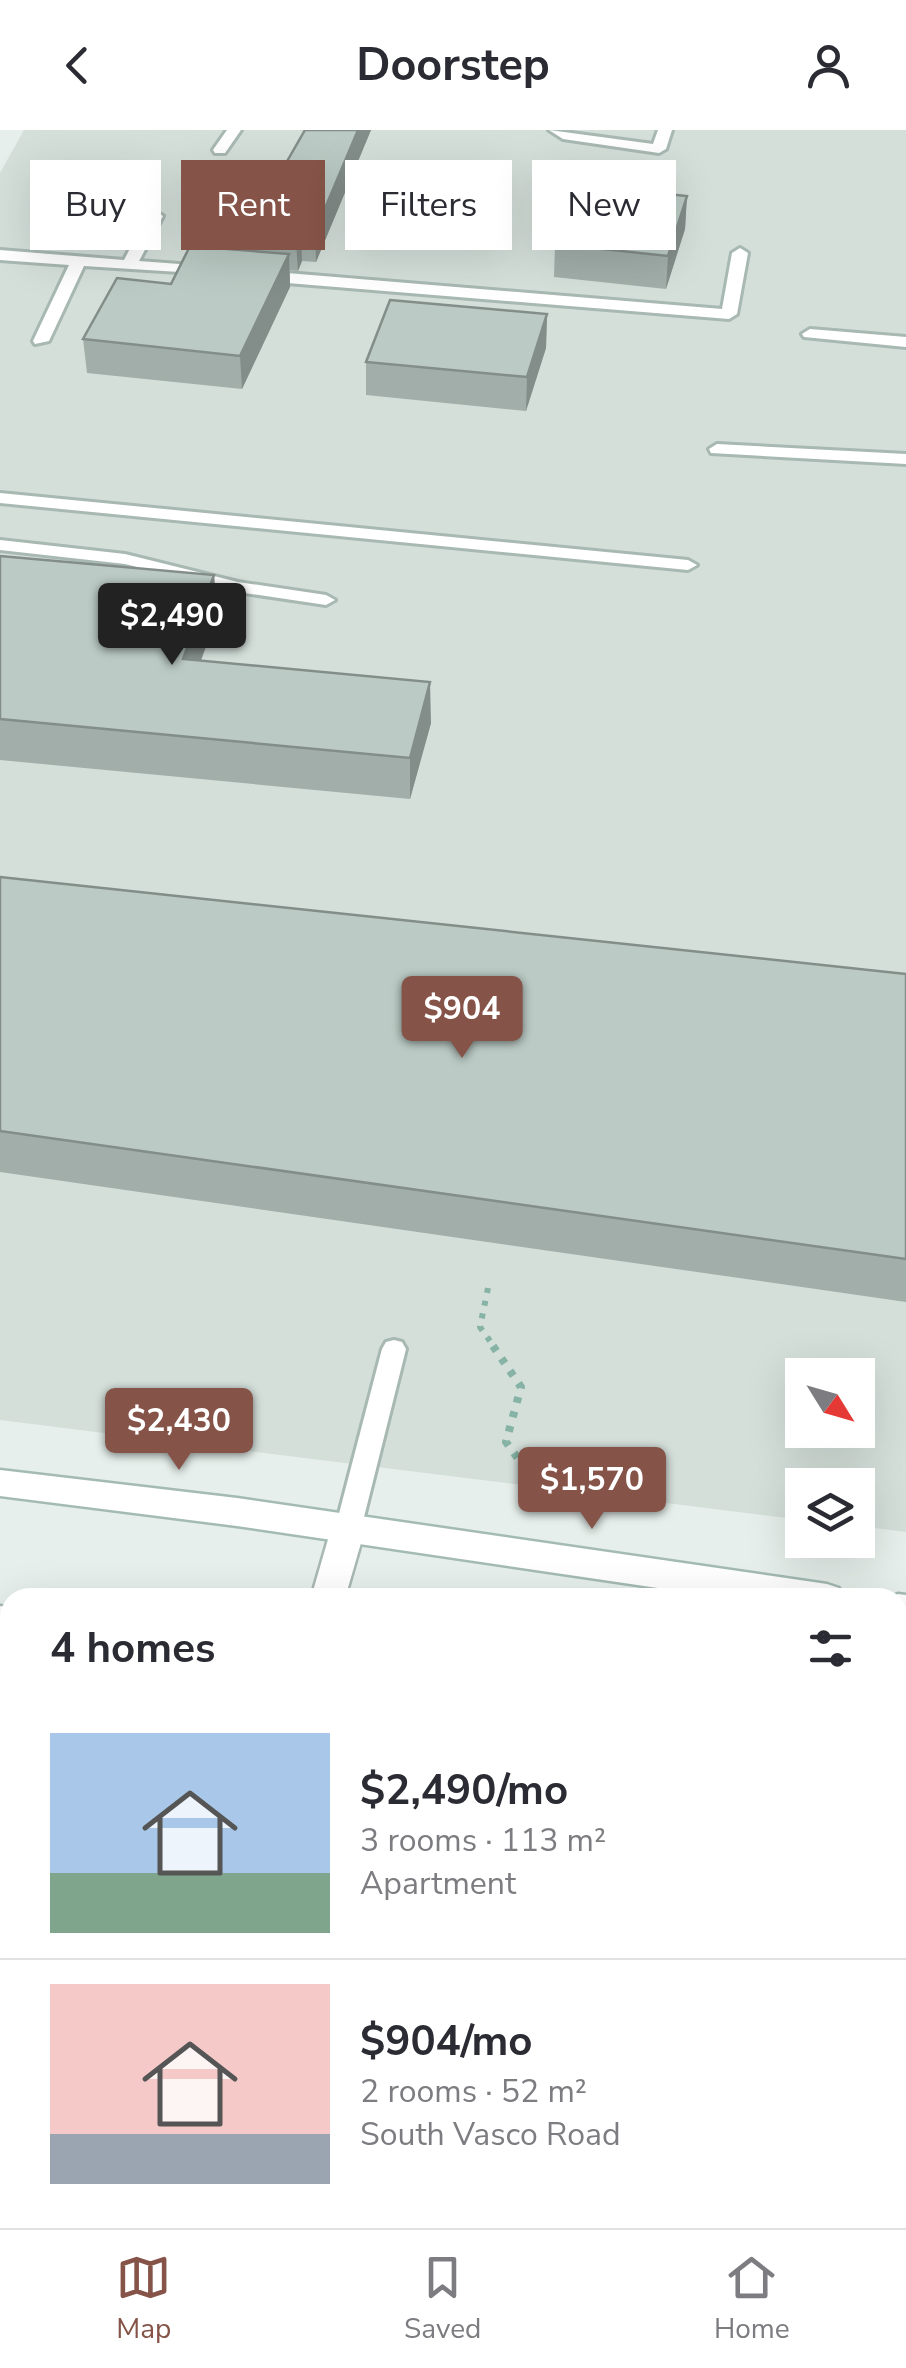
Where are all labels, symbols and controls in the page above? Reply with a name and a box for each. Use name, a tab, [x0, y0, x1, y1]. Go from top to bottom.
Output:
text: Doorstep	[356, 35, 550, 96]
icon: back	[50, 38, 105, 93]
icon: person	[801, 38, 856, 93]
chip: Buy	[30, 160, 161, 250]
chip: Rent	[181, 160, 325, 250]
chip: Filters	[345, 160, 512, 250]
chip: New	[532, 160, 676, 250]
pin: $2,490	[91, 583, 253, 668]
text: $2,490	[120, 594, 224, 637]
pin: $904	[403, 976, 521, 1061]
text: $904	[424, 987, 500, 1030]
north arrow	[785, 1358, 875, 1448]
map controls	[785, 1358, 875, 1558]
pin: $2,430	[98, 1388, 260, 1473]
text: $2,430	[127, 1399, 231, 1442]
pin: $1,570	[511, 1447, 673, 1532]
text: $1,570	[540, 1458, 644, 1501]
button: layers	[785, 1468, 875, 1558]
text: 4 homes	[50, 1620, 215, 1677]
icon: filters	[803, 1621, 858, 1676]
text: $2,490/mo	[360, 1762, 568, 1819]
icon: home	[130, 1773, 250, 1893]
text: 3 rooms · 113 m²	[360, 1819, 606, 1862]
text: Apartment	[360, 1862, 516, 1905]
text: $904/mo	[360, 2013, 532, 2070]
icon: home	[130, 2024, 250, 2144]
text: 2 rooms · 52 m²	[360, 2070, 587, 2113]
text: South Vasco Road	[360, 2113, 621, 2156]
tab: Map	[116, 2250, 171, 2348]
tab: Saved	[404, 2250, 481, 2348]
tab: Home	[714, 2250, 790, 2348]

